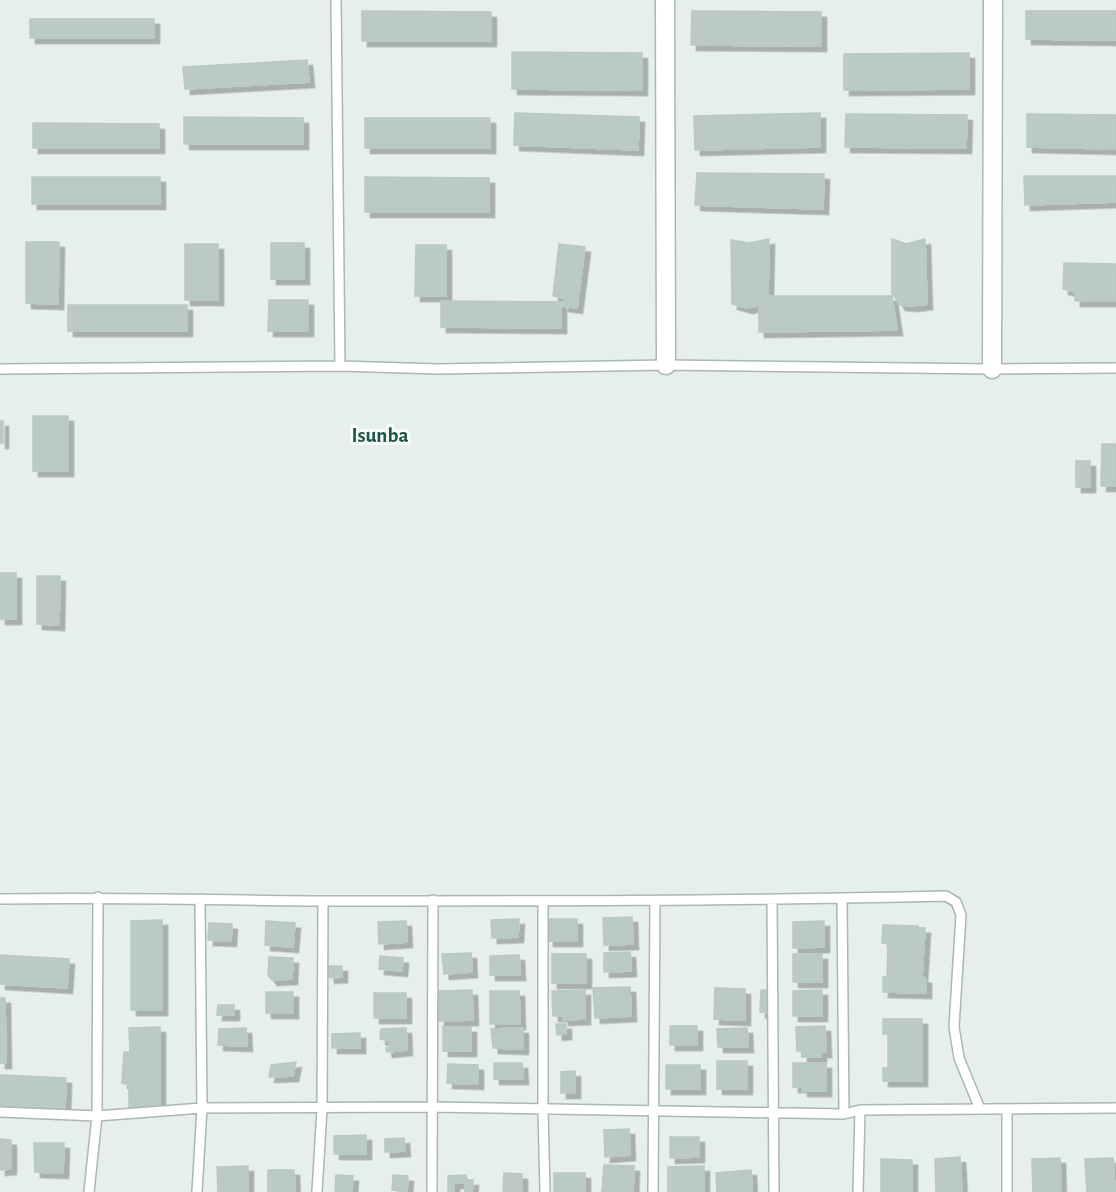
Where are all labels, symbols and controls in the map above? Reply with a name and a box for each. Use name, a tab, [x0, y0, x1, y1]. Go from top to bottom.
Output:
district label: Isunba	[351, 425, 409, 446]

